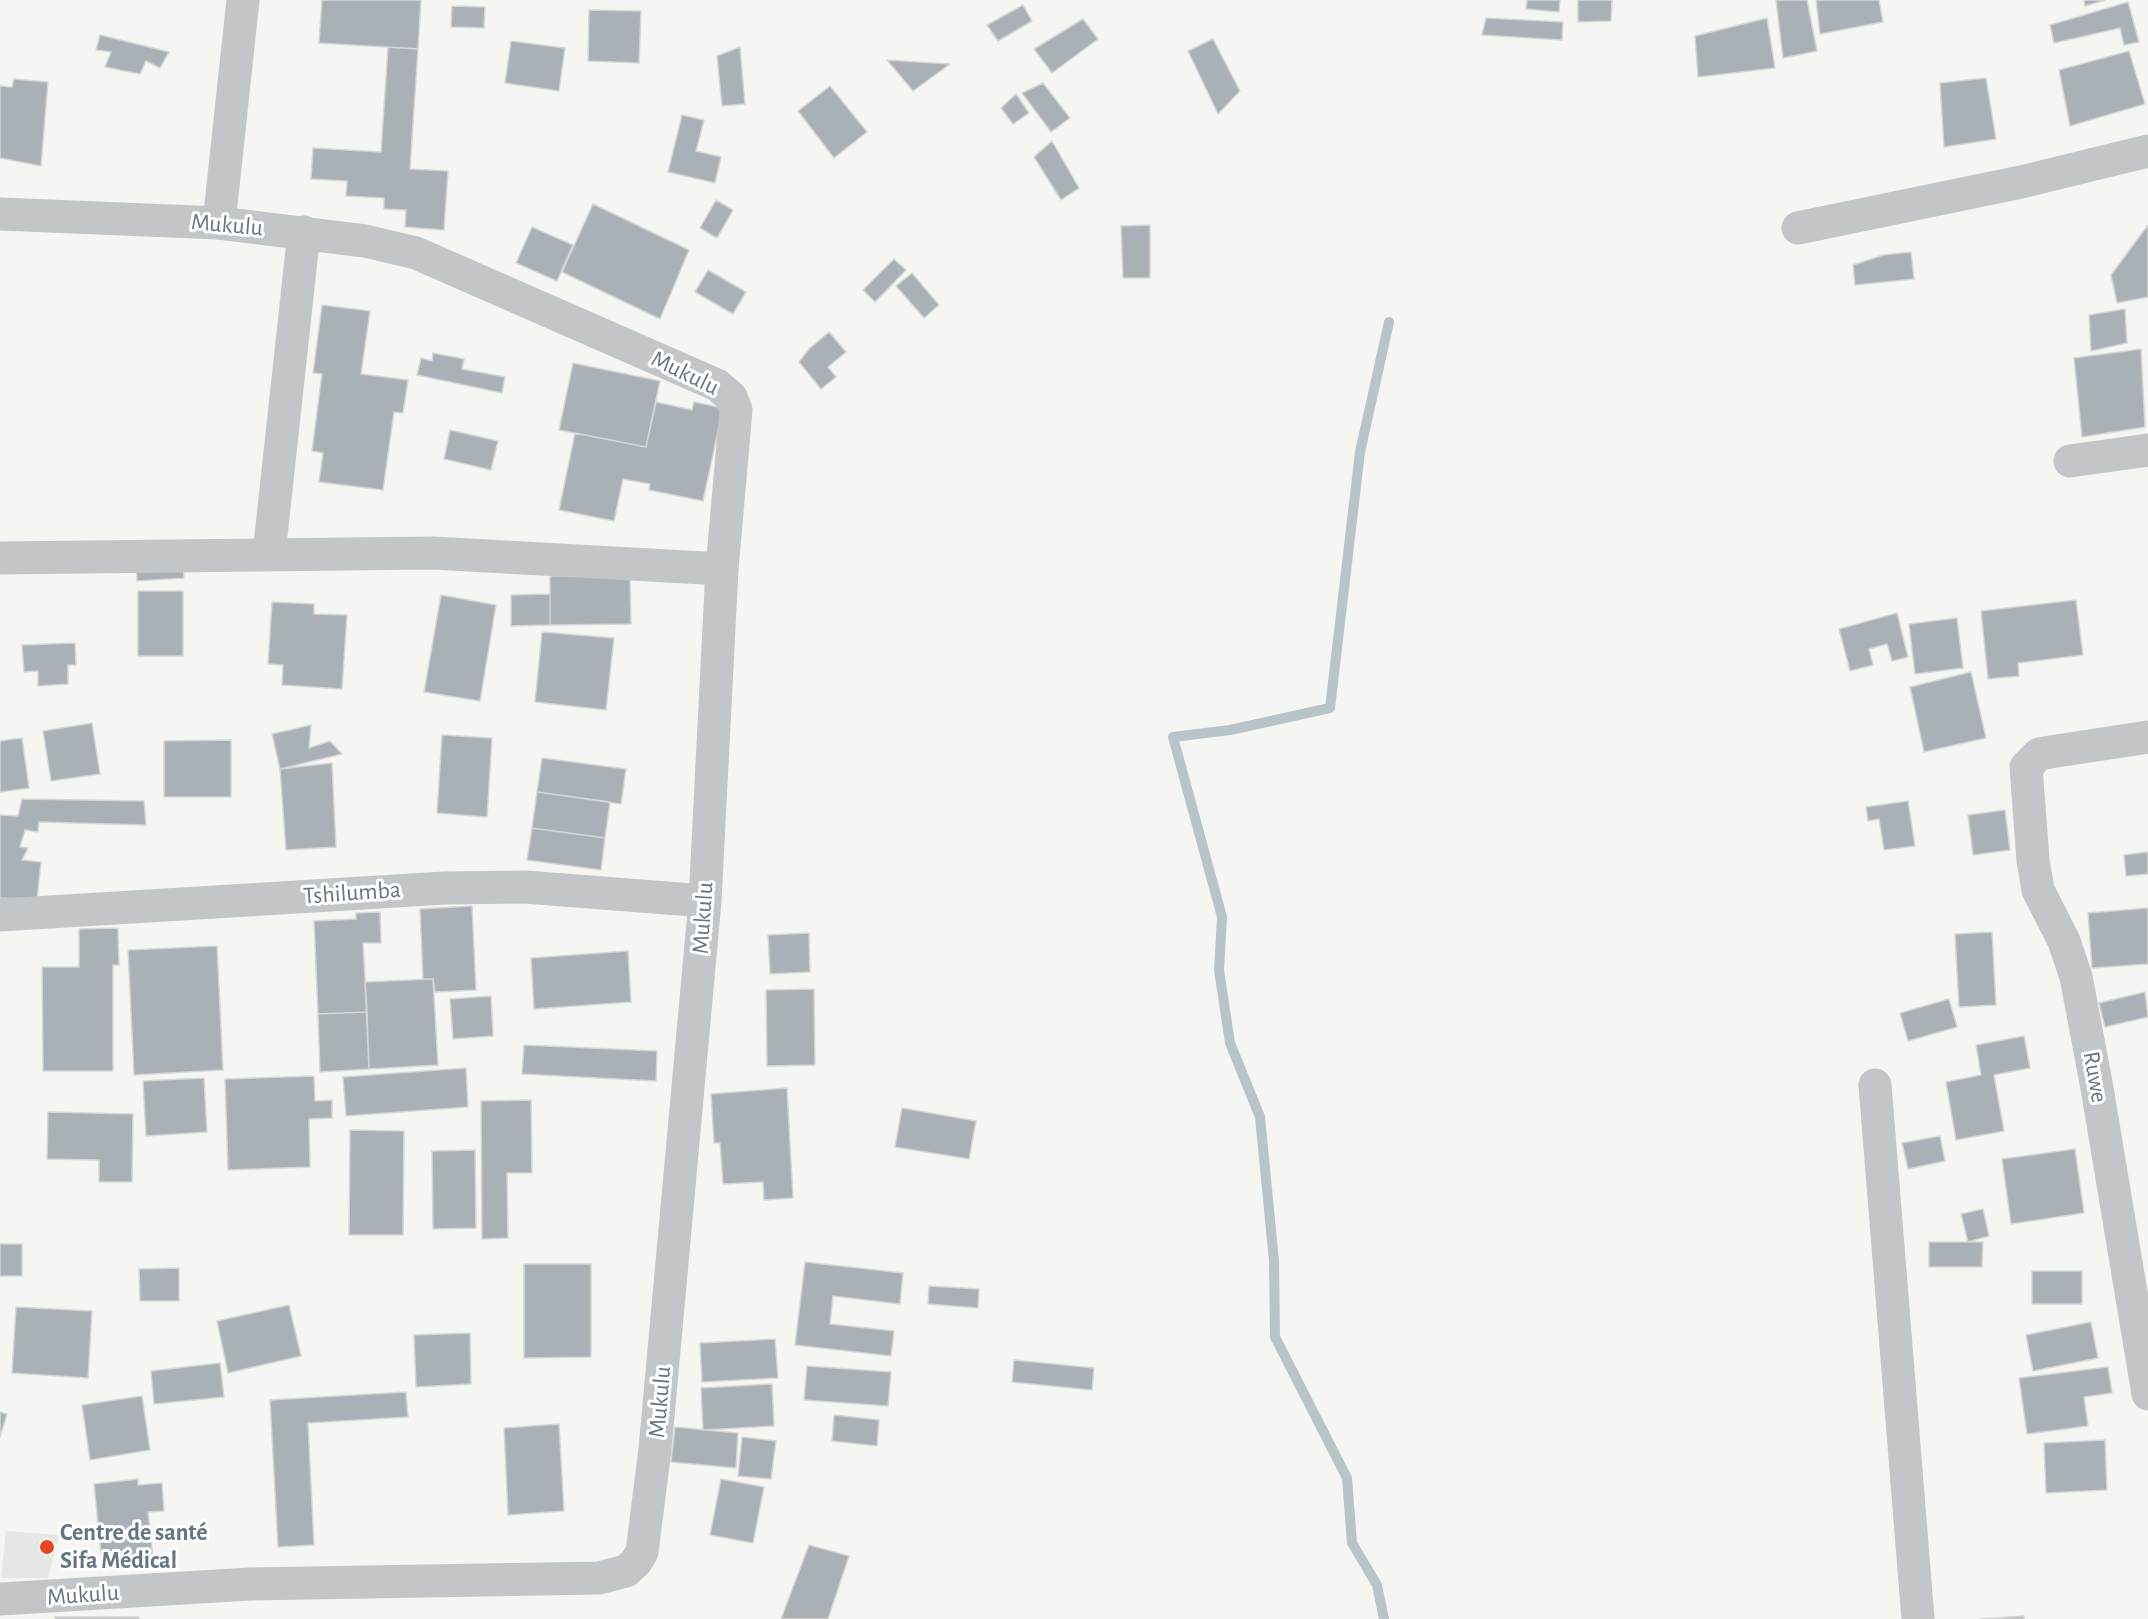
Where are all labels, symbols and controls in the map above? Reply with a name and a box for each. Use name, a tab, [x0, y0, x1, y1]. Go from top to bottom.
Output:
street label: Mukulu	[190, 208, 264, 242]
street label: Mukulu	[646, 344, 724, 402]
street label: Tshilumba	[302, 875, 402, 911]
street label: Mukulu	[686, 881, 720, 955]
street label: Ruwe	[2076, 1049, 2114, 1105]
street label: Mukulu	[643, 1365, 677, 1439]
place label: Centre de santé Sifa Médical	[60, 1519, 208, 1575]
marker: Centre de santé Sifa Médical	[38, 1538, 56, 1556]
street label: Mukulu	[46, 1578, 120, 1612]

